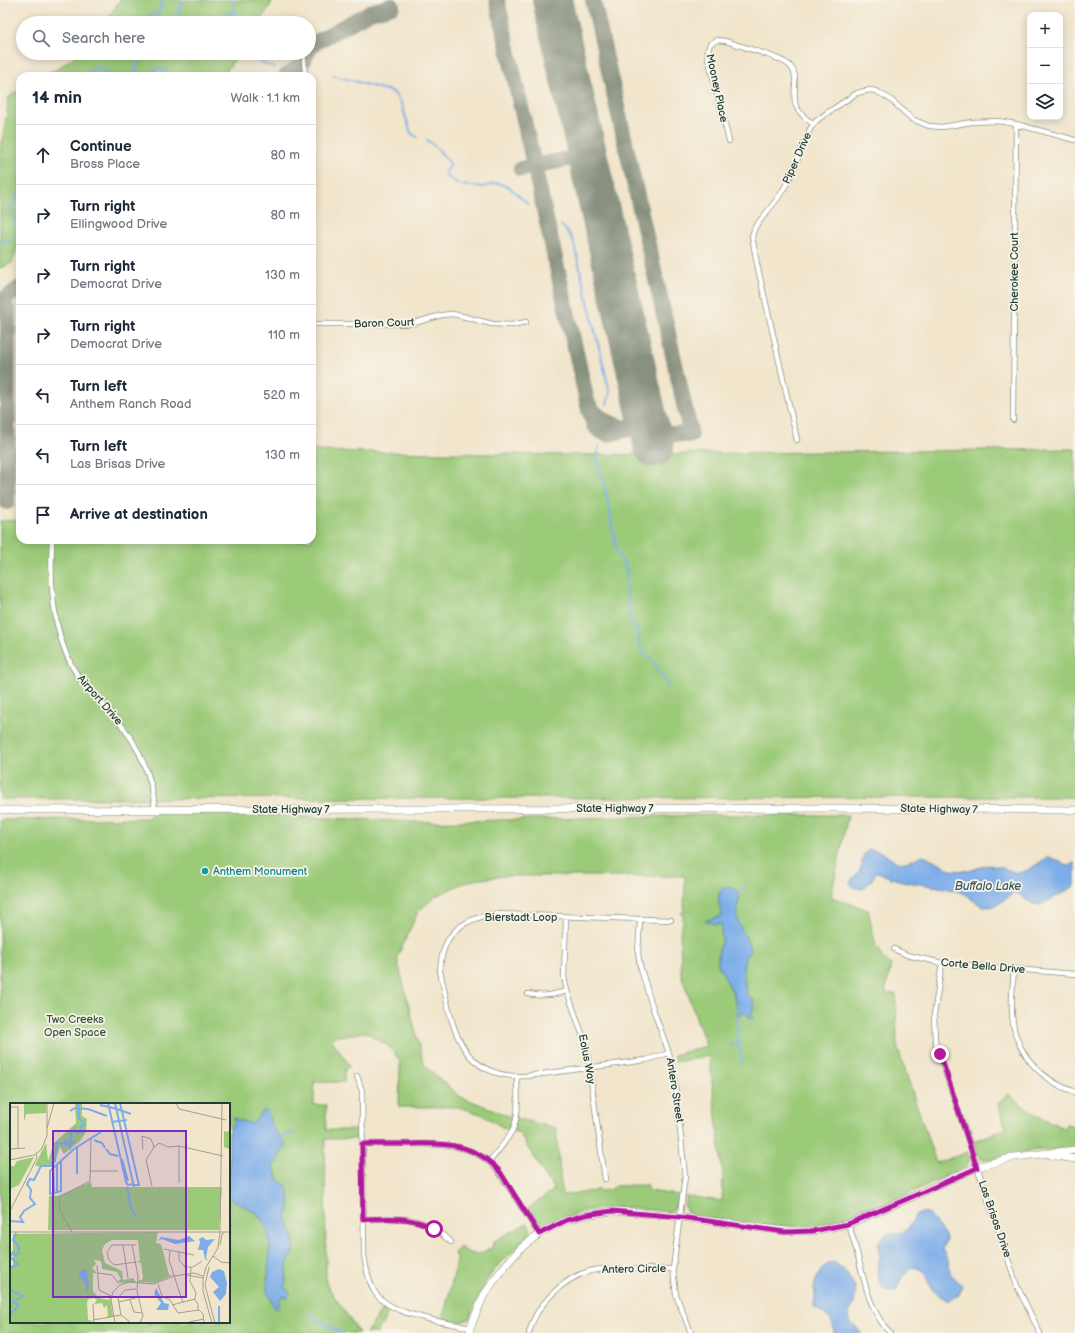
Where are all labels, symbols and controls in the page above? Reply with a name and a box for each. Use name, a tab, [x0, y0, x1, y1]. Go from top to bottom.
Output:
map controls	[1027, 12, 1063, 120]
button: +	[1027, 12, 1063, 48]
search box	[16, 16, 316, 60]
icon: search	[30, 27, 52, 49]
text: Search here	[62, 29, 145, 48]
button: −	[1027, 48, 1063, 84]
street label: Mooney Place	[703, 53, 731, 124]
button: layers	[1027, 84, 1063, 120]
text: 14 min	[32, 88, 82, 108]
text: Walk · 1.1 km	[231, 90, 300, 106]
street label: Piper Drive	[780, 130, 814, 186]
text: Continue	[70, 137, 132, 156]
icon: ahead	[32, 144, 54, 166]
text: 80 m	[271, 147, 300, 163]
text: Bross Place	[70, 156, 140, 172]
text: Turn right	[70, 197, 135, 216]
icon: right	[32, 204, 54, 226]
text: 80 m	[271, 207, 300, 223]
text: Ellingwood Drive	[70, 216, 167, 232]
street label: Cherokee Court	[1008, 232, 1021, 312]
text: Turn right	[70, 257, 135, 276]
icon: right	[32, 264, 54, 286]
text: 130 m	[265, 267, 300, 283]
text: Democrat Drive	[70, 276, 162, 292]
street label: Baron Court	[354, 315, 415, 331]
text: Turn right	[70, 317, 135, 336]
icon: right	[32, 324, 54, 346]
text: 110 m	[268, 327, 300, 343]
text: Democrat Drive	[70, 336, 162, 352]
text: Turn left	[70, 377, 127, 396]
icon: left	[32, 384, 54, 406]
text: 520 m	[263, 387, 300, 403]
text: Anthem Ranch Road	[70, 396, 191, 412]
text: Turn left	[70, 437, 127, 456]
icon: left	[32, 444, 54, 466]
text: 130 m	[265, 447, 300, 463]
text: Las Brisas Drive	[70, 456, 165, 472]
icon: arrive	[32, 504, 54, 526]
text: Arrive at destination	[70, 505, 208, 524]
street label: Airport Drive	[75, 672, 126, 728]
street label: State Highway 7	[576, 802, 654, 815]
street label: State Highway 7	[900, 802, 978, 816]
street label: State Highway 7	[252, 803, 330, 816]
place label: Anthem Monument	[213, 865, 308, 878]
marker: Anthem Monument	[200, 866, 210, 876]
water label: Buffalo Lake	[955, 879, 1021, 894]
street label: Bierstadt Loop	[485, 911, 557, 924]
street label: Corte Bella Drive	[940, 956, 1026, 976]
park label: Two Creeks Open Space	[44, 1013, 106, 1039]
street label: Eolus Way	[576, 1033, 598, 1085]
route end	[931, 1045, 949, 1063]
street label: Antero Street	[663, 1057, 687, 1124]
inset map	[10, 1103, 230, 1323]
street label: Las Brisas Drive	[976, 1179, 1014, 1260]
route start	[425, 1220, 443, 1238]
street label: Antero Circle	[602, 1262, 667, 1276]

